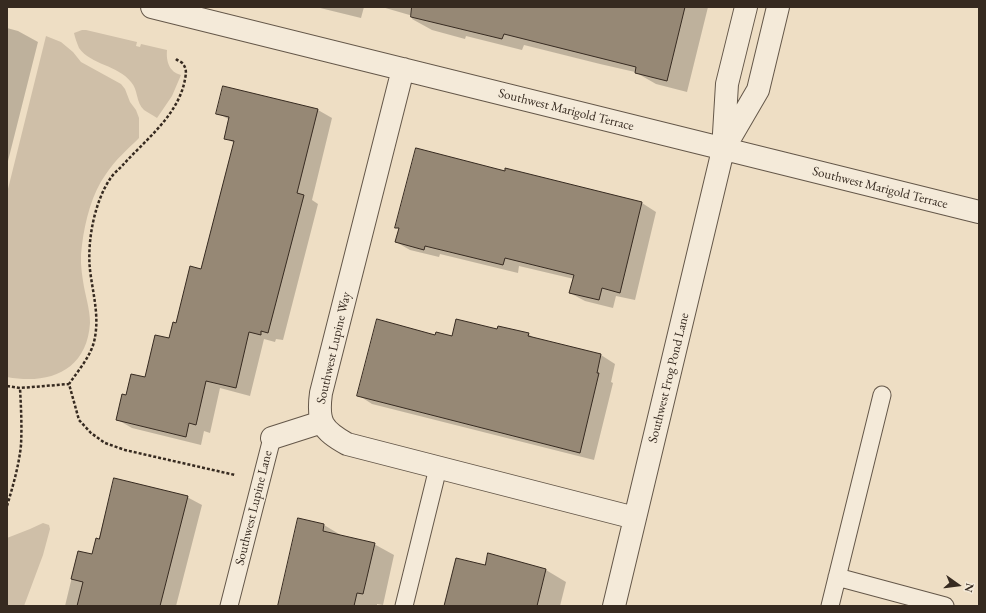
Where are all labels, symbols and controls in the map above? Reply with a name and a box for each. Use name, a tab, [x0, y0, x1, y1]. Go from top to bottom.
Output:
street label: Southwest Marigold Terrace	[497, 86, 635, 134]
street label: Southwest Marigold Terrace	[811, 164, 949, 212]
street label: Southwest Lupine Way	[314, 290, 354, 406]
street label: Southwest Frog Pond Lane	[645, 311, 693, 445]
street label: Southwest Lupine Lane	[232, 449, 276, 567]
north arrow	[938, 565, 978, 605]
text: N	[962, 582, 978, 594]

